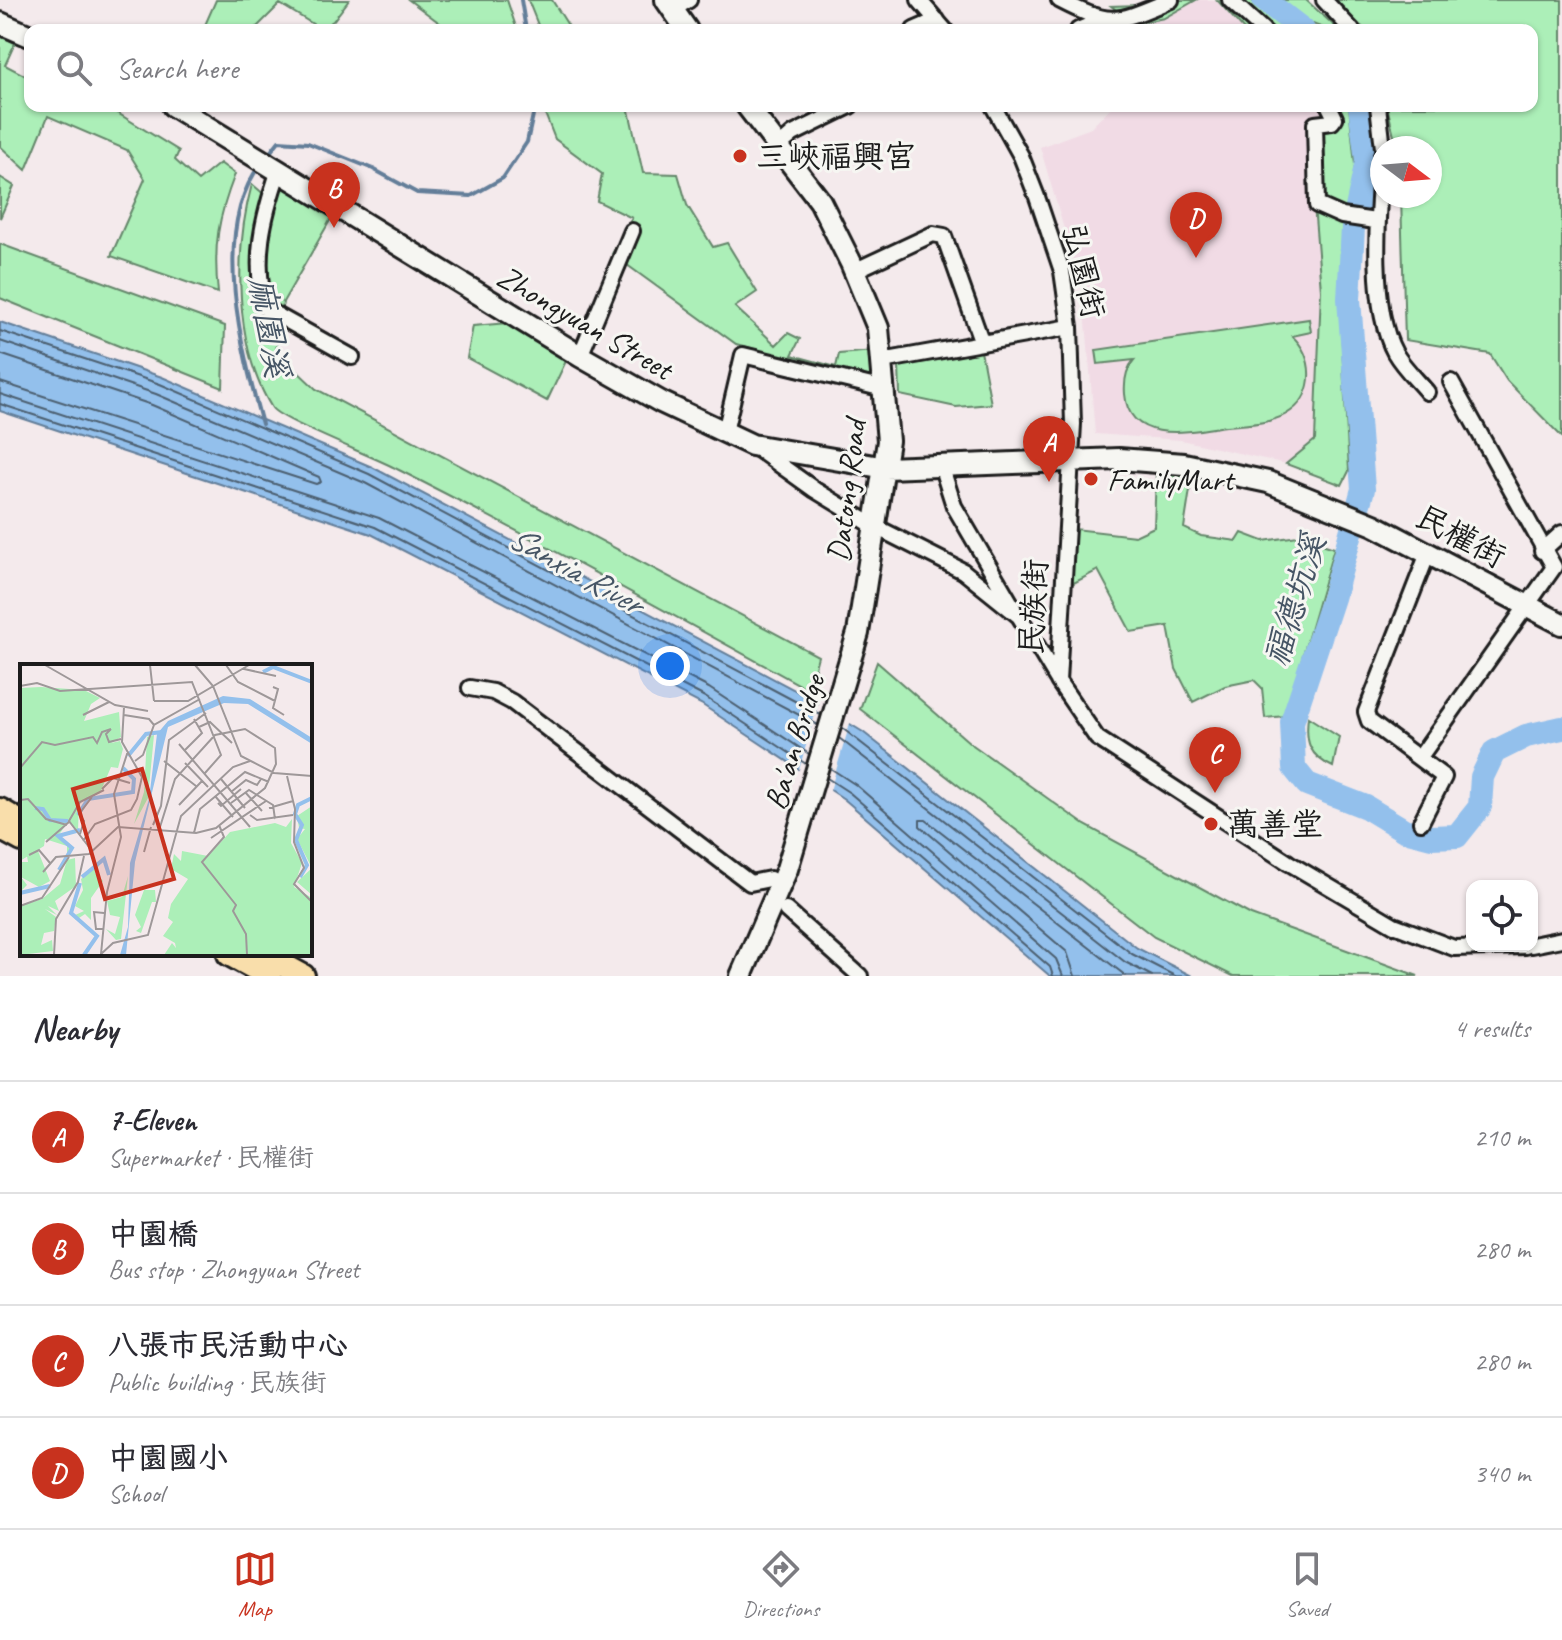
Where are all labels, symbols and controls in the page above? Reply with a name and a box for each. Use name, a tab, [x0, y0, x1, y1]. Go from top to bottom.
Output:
search box	[24, 24, 1538, 112]
icon: search	[52, 46, 96, 90]
text: Search here	[116, 49, 238, 87]
place label: 三峽福興宮	[756, 136, 916, 177]
north arrow	[1370, 136, 1442, 208]
marker: 三峽福興宮	[731, 147, 749, 165]
pin: B	[308, 162, 360, 228]
pin: D	[1170, 192, 1222, 258]
street label: 弘園街	[1053, 220, 1114, 323]
street label: Zhongyuan Street	[490, 256, 683, 391]
water label: 麻園溪	[239, 273, 300, 383]
street label: Datong Road	[817, 413, 876, 564]
pin: A	[1023, 416, 1075, 482]
place label: FamilyMart	[1107, 459, 1236, 500]
marker: FamilyMart	[1082, 470, 1100, 488]
street label: 民權街	[1409, 496, 1513, 577]
water label: Sanxia River	[502, 515, 655, 626]
water label: 福德坑溪	[1254, 527, 1336, 671]
street label: 民族街	[1011, 558, 1056, 656]
your location	[650, 646, 690, 686]
inset map	[20, 664, 312, 956]
street label: Ba'an Bridge	[755, 667, 835, 815]
pin: C	[1189, 727, 1241, 793]
place label: 萬善堂	[1227, 804, 1323, 845]
marker: 萬善堂	[1202, 815, 1220, 833]
map controls	[1466, 880, 1538, 952]
button: locate	[1466, 880, 1538, 952]
text: Nearby	[32, 1007, 118, 1050]
text: 4 results	[1454, 1012, 1530, 1045]
text: 7-Eleven	[108, 1101, 196, 1139]
text: A	[51, 1121, 65, 1154]
text: 210 m	[1474, 1121, 1530, 1154]
text: Supermarket · 民權街	[108, 1141, 314, 1174]
text: 中園橋	[108, 1215, 198, 1253]
text: B	[51, 1233, 65, 1266]
text: 280 m	[1474, 1233, 1530, 1266]
text: Bus stop · Zhongyuan Street	[108, 1253, 359, 1286]
text: 八張市民活動中心	[108, 1326, 348, 1364]
text: C	[52, 1345, 64, 1378]
text: 280 m	[1474, 1345, 1530, 1378]
text: Public building · 民族街	[108, 1366, 327, 1399]
text: 中園國小	[108, 1439, 228, 1477]
text: D	[50, 1457, 66, 1490]
text: 340 m	[1474, 1457, 1530, 1490]
text: School	[108, 1477, 164, 1510]
tab: Map	[233, 1547, 277, 1623]
tab: Directions	[743, 1547, 819, 1623]
tab: Saved	[1285, 1547, 1329, 1623]

